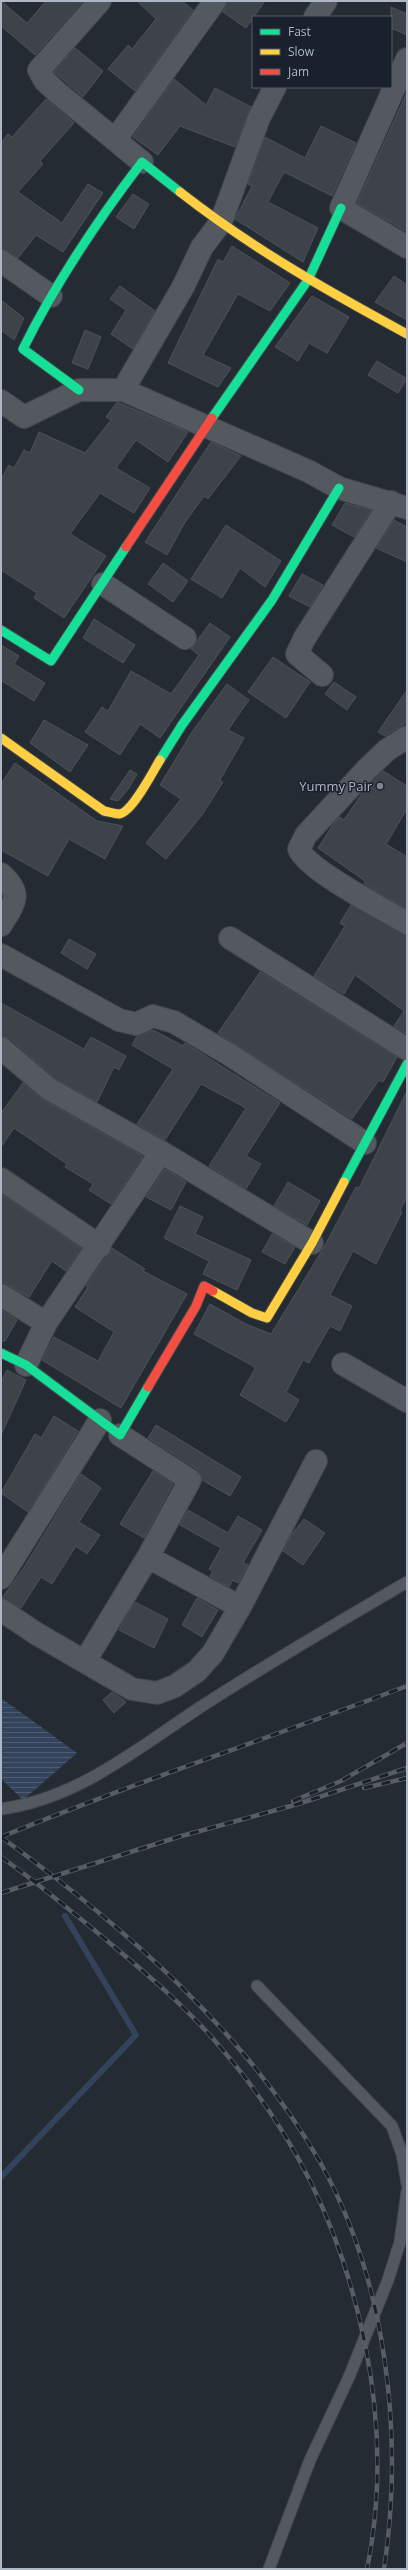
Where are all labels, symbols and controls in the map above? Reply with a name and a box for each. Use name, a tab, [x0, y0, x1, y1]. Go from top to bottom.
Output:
legend	[252, 16, 392, 88]
text: Fast	[288, 23, 311, 40]
text: Slow	[288, 43, 315, 60]
text: Jam	[287, 63, 309, 80]
place label: Yummy Pair	[299, 777, 373, 795]
marker: Yummy Pair	[375, 781, 385, 791]

